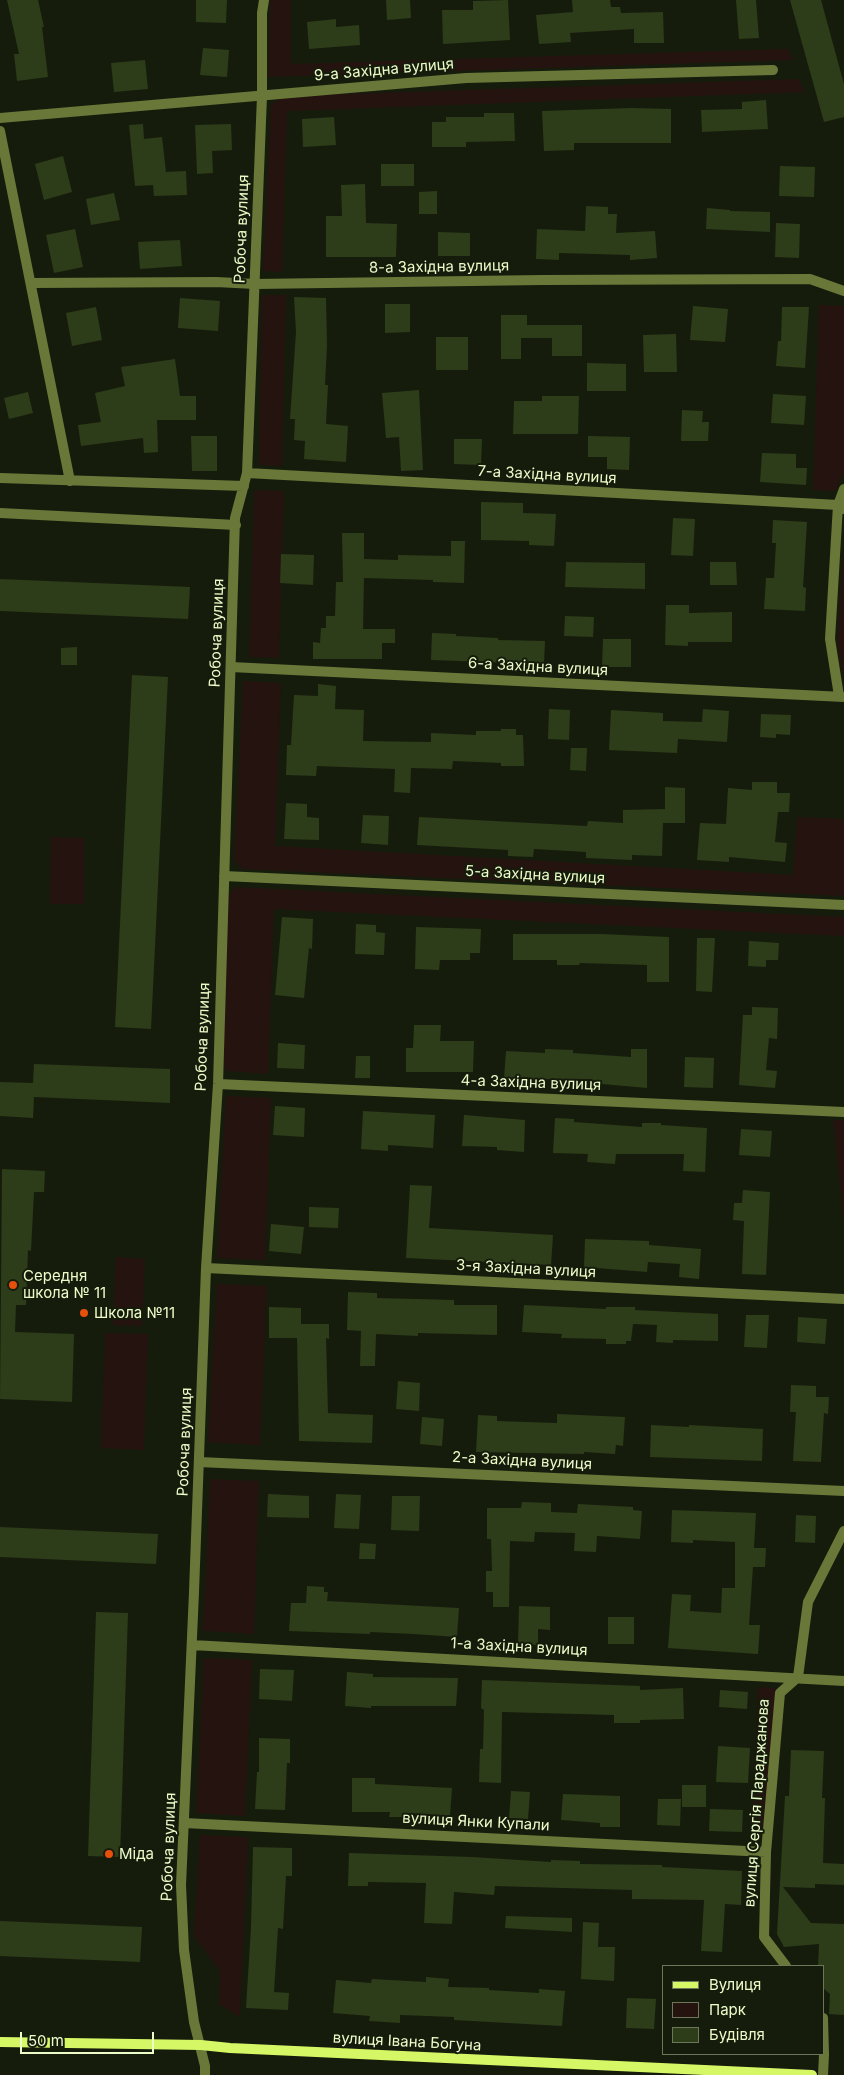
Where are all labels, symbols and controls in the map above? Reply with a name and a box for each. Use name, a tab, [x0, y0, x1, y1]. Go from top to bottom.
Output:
street label: 9-а Західна вулиця	[313, 55, 455, 85]
street label: Робоча вулиця	[231, 174, 253, 284]
street label: 8-а Західна вулиця	[369, 257, 509, 277]
street label: 7-а Західна вулиця	[477, 462, 617, 488]
street label: Робоча вулиця	[206, 578, 228, 688]
street label: 6-а Західна вулиця	[467, 654, 609, 680]
street label: 5-а Західна вулиця	[465, 862, 605, 888]
street label: Робоча вулиця	[192, 982, 214, 1092]
street label: 4-а Західна вулиця	[460, 1072, 602, 1094]
street label: 3-я Західна вулиця	[456, 1256, 596, 1282]
place label: Середня школа № 11	[23, 1267, 106, 1302]
marker: Середня школа № 11	[7, 1279, 19, 1291]
place label: Школа №11	[94, 1304, 175, 1322]
marker: Школа №11	[78, 1307, 90, 1319]
street label: Робоча вулиця	[174, 1387, 196, 1497]
street label: 2-а Західна вулиця	[452, 1448, 592, 1474]
street label: 1-а Західна вулиця	[450, 1634, 588, 1660]
street label: вулиця Сергія Параджанова	[741, 1698, 773, 1908]
street label: Робоча вулиця	[158, 1792, 180, 1902]
street label: вулиця Янки Купали	[402, 1809, 550, 1835]
place label: Міда	[119, 1845, 154, 1863]
marker: Міда	[103, 1848, 115, 1860]
legend	[662, 1965, 824, 2055]
text: Вулиця	[709, 1975, 761, 1994]
text: Парк	[709, 2000, 746, 2019]
scale bar	[22, 2022, 156, 2054]
text: Будівля	[709, 2025, 765, 2044]
street label: вулиця Івана Богуна	[332, 2029, 482, 2055]
text: 50 m	[28, 2031, 64, 2050]

